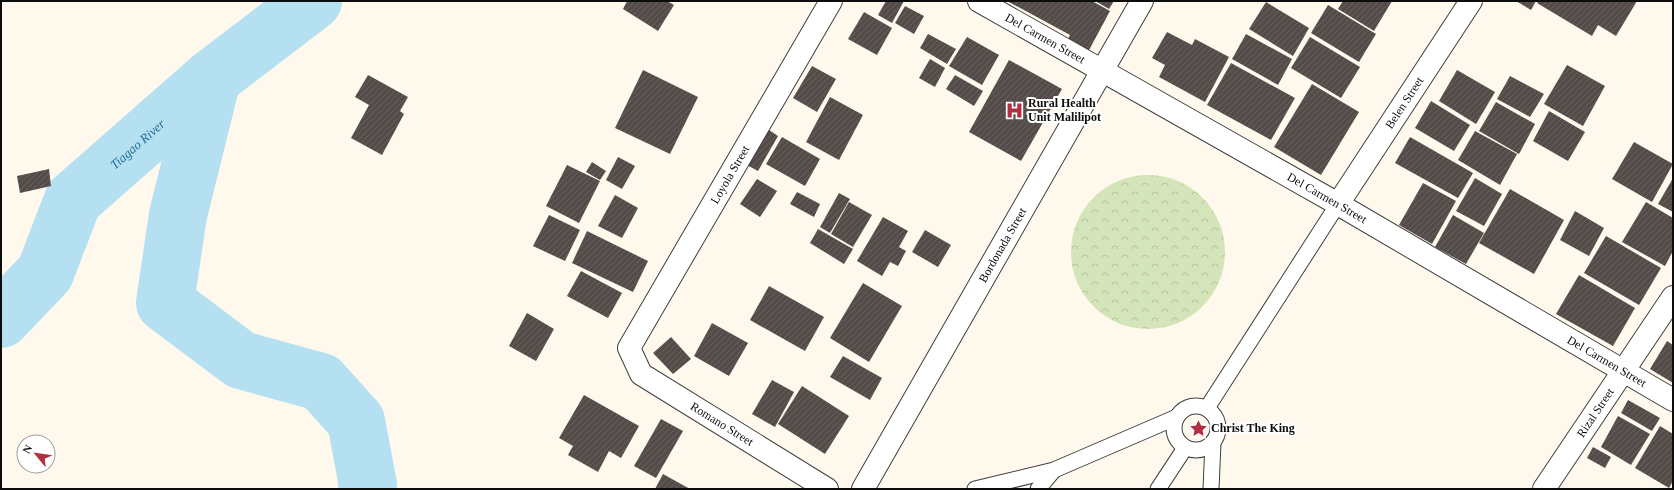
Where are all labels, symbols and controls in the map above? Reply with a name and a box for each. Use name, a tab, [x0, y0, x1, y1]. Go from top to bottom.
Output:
street label: Del Carmen Street	[1003, 10, 1088, 67]
street label: Belen Street	[1382, 74, 1427, 131]
place label: Rural Health Unit Malilipot	[1028, 96, 1101, 124]
hospital icon: Rural Health Unit Malilipot	[1005, 100, 1025, 120]
water label: Tiagao River	[107, 116, 168, 172]
street label: Loyola Street	[708, 142, 753, 206]
street label: Del Carmen Street	[1285, 170, 1370, 227]
street label: Bordonada Street	[976, 205, 1030, 285]
street label: Del Carmen Street	[1565, 333, 1650, 390]
street label: Rizal Street	[1574, 385, 1617, 440]
street label: Romano Street	[688, 399, 757, 449]
place icon: Christ The King	[1188, 418, 1208, 438]
place label: Christ The King	[1211, 421, 1295, 435]
north arrow	[16, 434, 56, 474]
text: N	[20, 443, 34, 456]

